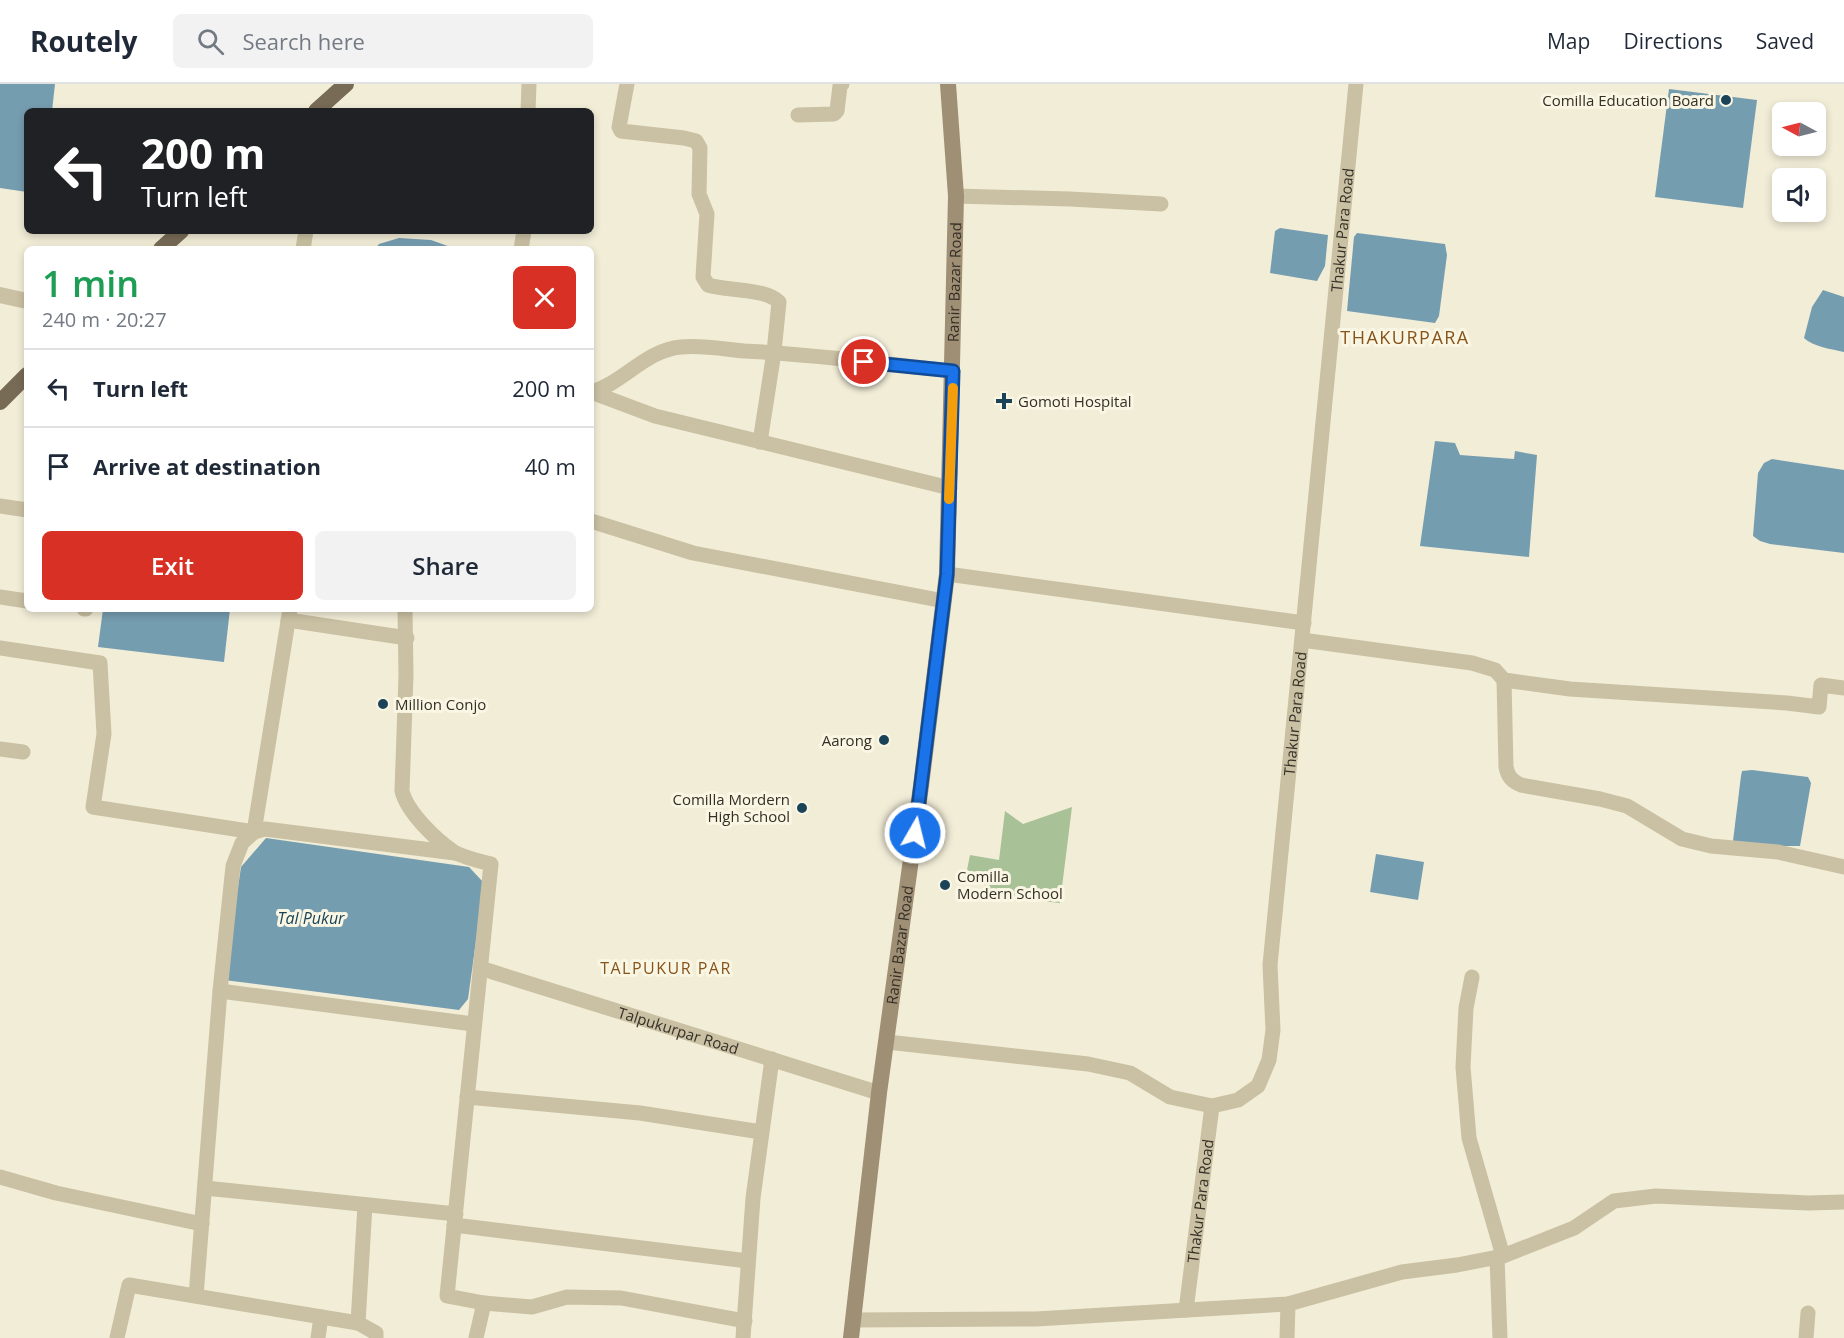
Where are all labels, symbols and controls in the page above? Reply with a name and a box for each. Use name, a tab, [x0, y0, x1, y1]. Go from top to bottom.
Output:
search box	[173, 14, 593, 68]
text: Routely	[30, 22, 137, 60]
icon: search	[194, 25, 227, 58]
text: Search here	[242, 26, 365, 56]
text: Map	[1547, 27, 1590, 55]
text: Directions	[1623, 27, 1723, 55]
text: Saved	[1756, 27, 1814, 55]
place label: Comilla Education Board	[1542, 90, 1714, 110]
marker: Comilla Education Board	[1719, 93, 1733, 107]
north arrow	[1772, 102, 1826, 156]
map controls	[1772, 102, 1826, 222]
text: 200 m	[141, 124, 265, 181]
icon: left	[42, 132, 120, 210]
street label: Thakur Para Road	[1326, 167, 1358, 293]
button: sound	[1772, 168, 1826, 222]
text: Turn left	[141, 178, 248, 215]
street label: Ranir Bazar Road	[943, 222, 965, 342]
text: 1 min	[42, 259, 139, 308]
button: close	[513, 266, 576, 329]
text: 240 m · 20:27	[42, 306, 167, 333]
district label: THAKURPARA	[1340, 325, 1470, 349]
pin	[838, 336, 889, 387]
icon: arrive	[847, 345, 880, 378]
icon: left	[42, 372, 75, 405]
text: Turn left	[93, 373, 188, 403]
text: 200 m	[512, 373, 576, 403]
place label: Gomoti Hospital	[1018, 391, 1132, 411]
marker: Gomoti Hospital	[995, 392, 1013, 410]
icon: arrive	[42, 450, 75, 483]
text: Arrive at destination	[93, 451, 321, 481]
text: 40 m	[525, 451, 576, 481]
button: Exit	[42, 531, 303, 600]
button: Share	[315, 531, 576, 600]
street label: Thakur Para Road	[1279, 651, 1311, 777]
place label: Million Conjo	[395, 694, 486, 714]
marker: Million Conjo	[376, 697, 390, 711]
place label: Aarong	[822, 730, 872, 750]
marker: Aarong	[877, 733, 891, 747]
place label: Comilla Mordern High School	[672, 789, 790, 826]
marker: Comilla Mordern High School	[795, 801, 809, 815]
position arrow	[883, 801, 947, 865]
place label: Comilla Modern School	[957, 866, 1063, 903]
marker: Comilla Modern School	[938, 878, 952, 892]
street label: Ranir Bazar Road	[881, 884, 917, 1006]
water label: Tal Pukur	[278, 907, 345, 929]
district label: TALPUKUR PAR	[600, 957, 732, 979]
street label: Talpukurpar Road	[616, 1002, 741, 1058]
street label: Thakur Para Road	[1182, 1138, 1218, 1264]

